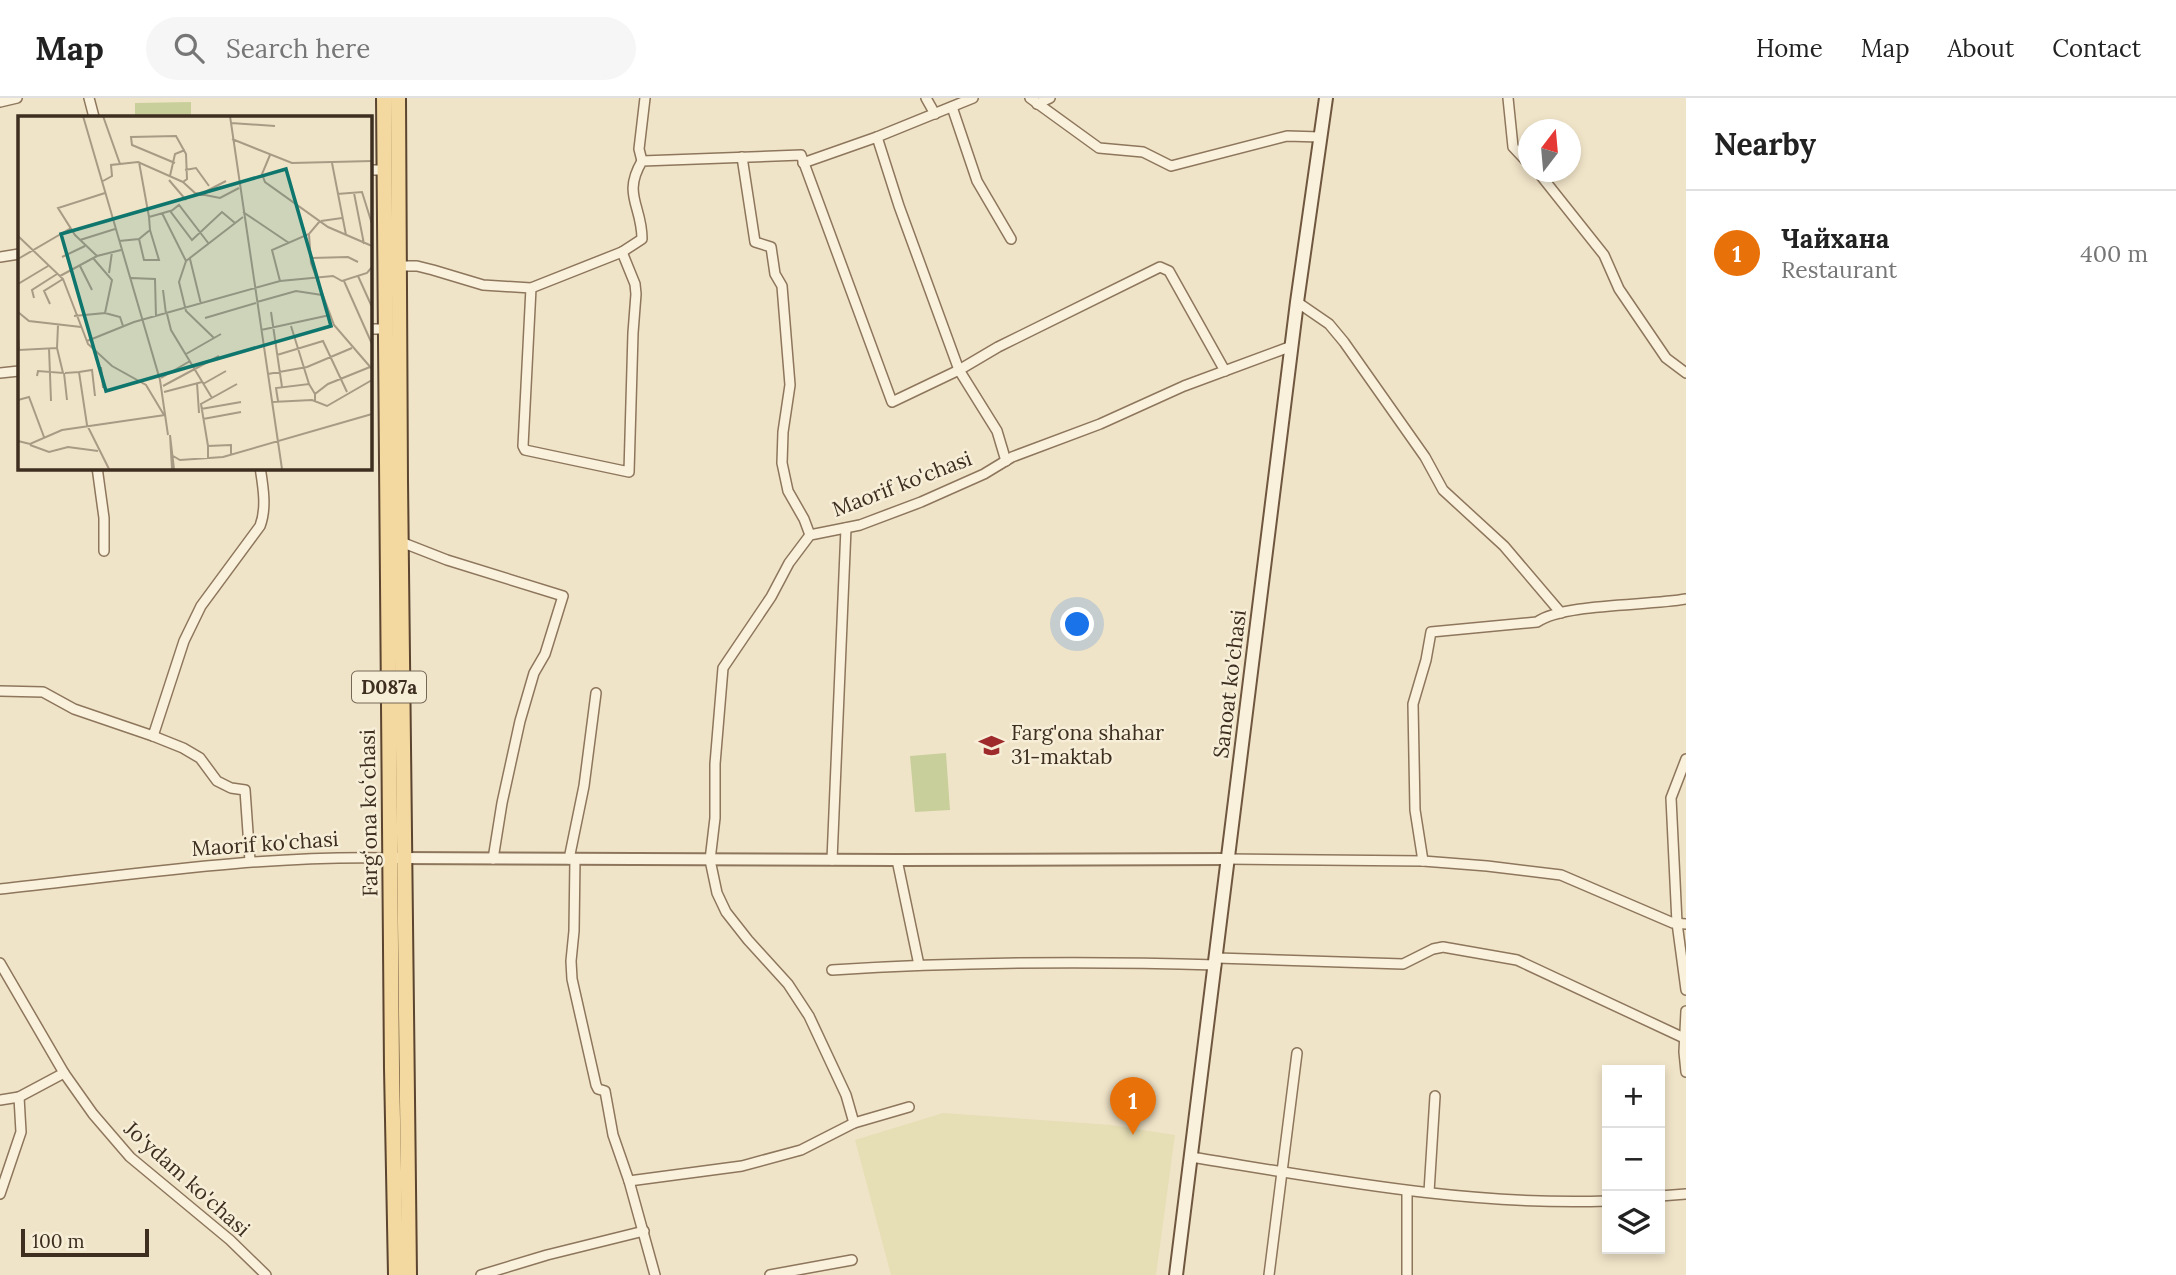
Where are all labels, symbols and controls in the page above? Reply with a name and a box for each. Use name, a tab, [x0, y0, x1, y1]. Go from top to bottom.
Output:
search box	[146, 17, 636, 80]
text: Map	[35, 27, 104, 69]
icon: search	[170, 29, 208, 67]
text: Search here	[226, 32, 370, 65]
text: Home	[1756, 33, 1823, 64]
text: Map	[1861, 33, 1910, 64]
text: About	[1948, 33, 2014, 64]
text: Contact	[2052, 33, 2141, 64]
inset map	[18, 116, 371, 469]
north arrow	[1518, 119, 1581, 182]
text: Nearby	[1714, 125, 1816, 163]
text: Чайхана	[1781, 222, 1889, 255]
text: 1	[1732, 239, 1742, 268]
text: 400 m	[2080, 239, 2148, 268]
text: Restaurant	[1781, 255, 1897, 284]
street label: Maorif ko'chasi	[828, 444, 976, 523]
your location	[1060, 607, 1094, 641]
street label: Sanoat ko'chasi	[1207, 608, 1252, 760]
road number: D087a	[352, 672, 426, 702]
place label: Farg'ona shahar 31-maktab	[1011, 719, 1164, 770]
street label: Fargʻona koʻchasi	[354, 729, 383, 897]
school or university icon: Farg'ona shahar 31-maktab	[977, 731, 1005, 759]
street label: Maorif ko'chasi	[190, 825, 340, 862]
map controls	[1602, 1065, 1665, 1254]
button: +	[1602, 1065, 1665, 1128]
pin: 1	[1110, 1077, 1156, 1135]
street label: Jo'ydam ko'chasi	[118, 1114, 256, 1242]
button: −	[1602, 1128, 1665, 1191]
button: layers	[1602, 1191, 1665, 1254]
scale bar	[21, 1226, 149, 1258]
text: 100 m	[32, 1229, 85, 1253]

